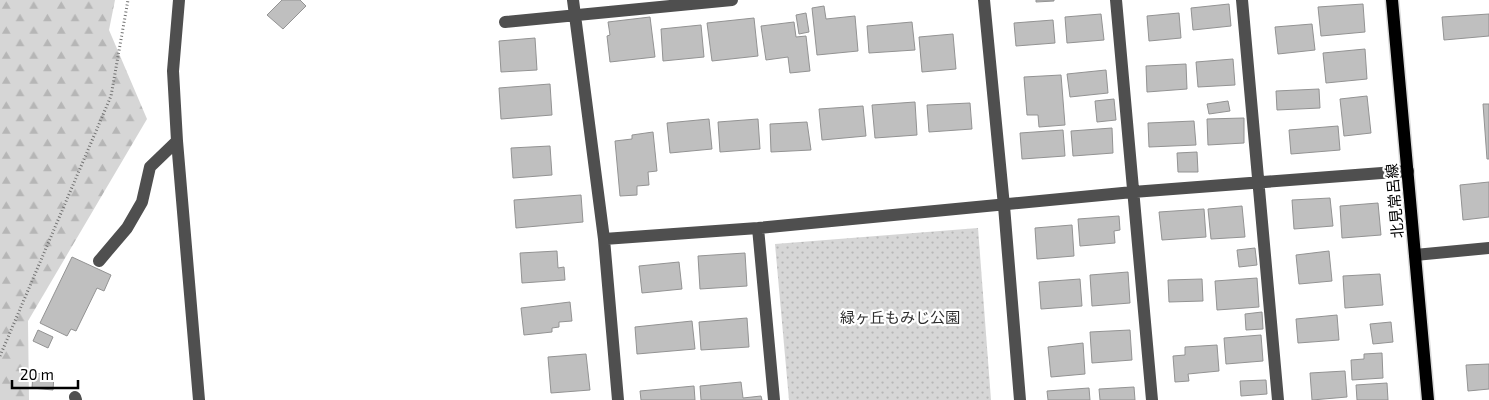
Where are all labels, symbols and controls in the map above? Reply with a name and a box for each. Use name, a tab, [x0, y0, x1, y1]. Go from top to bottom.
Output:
street label: 北見常呂線	[1382, 163, 1406, 239]
park label: 緑ヶ丘もみじ公園	[840, 308, 960, 326]
scale bar	[12, 358, 79, 390]
text: 20 m	[20, 365, 54, 383]

